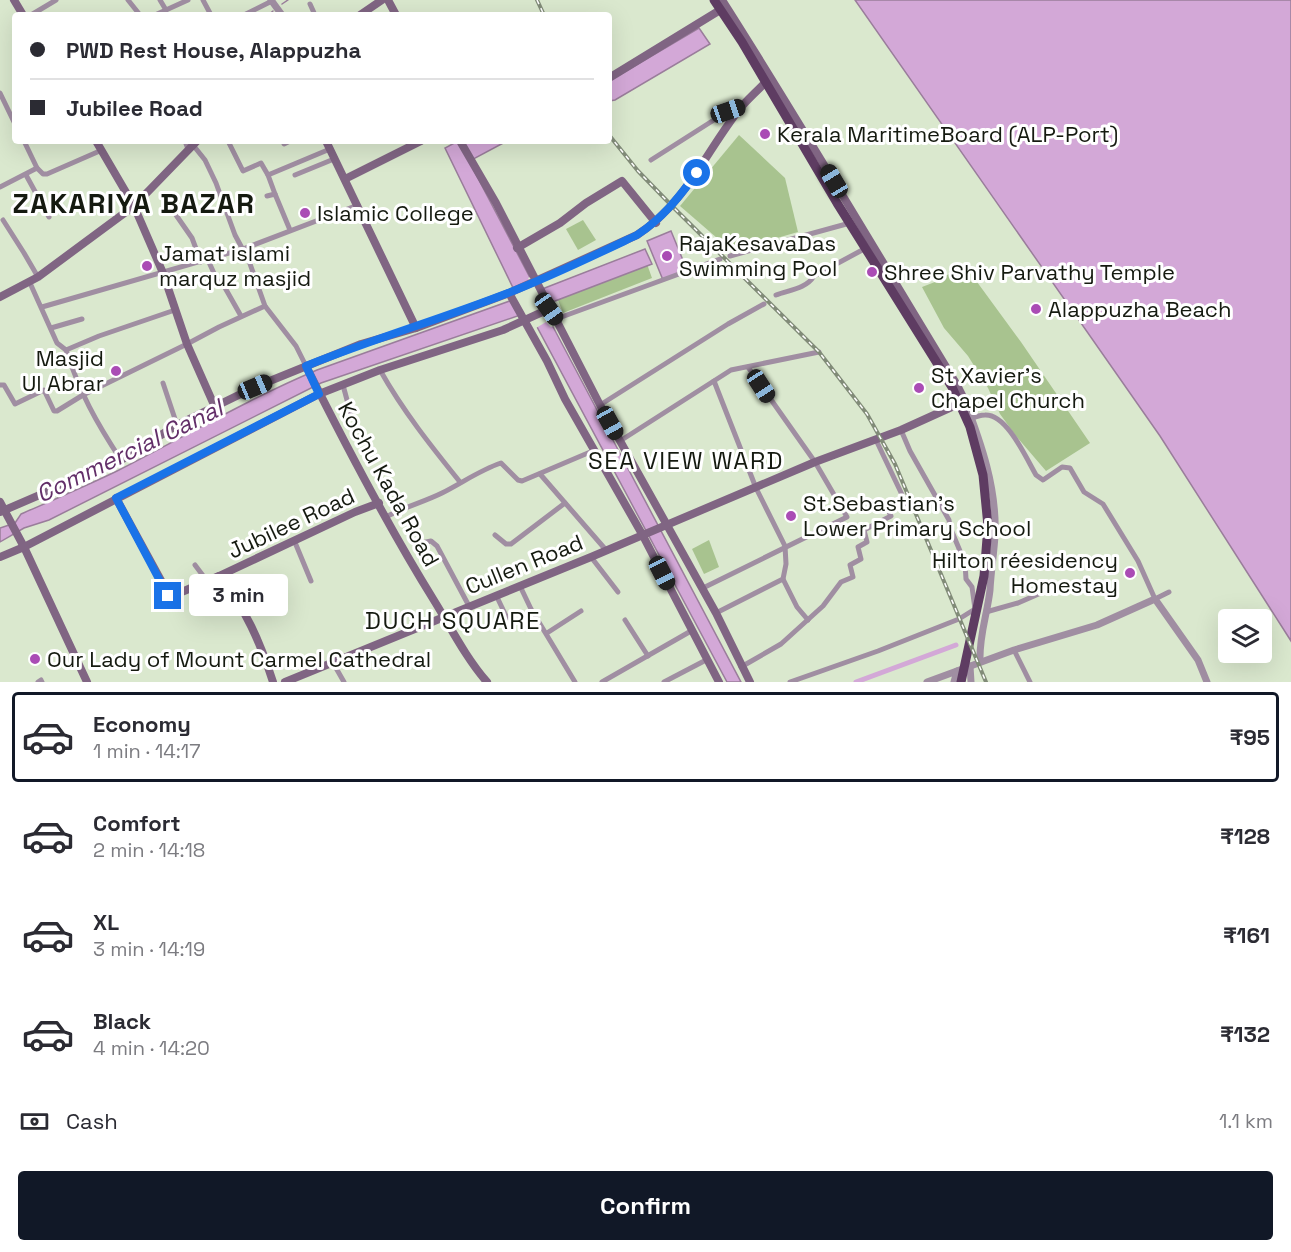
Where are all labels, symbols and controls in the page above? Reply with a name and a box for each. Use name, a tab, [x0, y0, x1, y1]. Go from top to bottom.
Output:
text: PWD Rest House, Alappuzha	[66, 36, 361, 64]
text: Jubilee Road	[66, 94, 203, 122]
car	[708, 97, 748, 125]
place label: Kerala MaritimeBoard (ALP-Port)	[777, 120, 1118, 148]
marker: Kerala MaritimeBoard (ALP-Port)	[758, 127, 772, 141]
route start	[683, 159, 710, 186]
car	[817, 161, 851, 201]
district label: ZAKARIYA BAZAR	[13, 185, 256, 221]
place label: Islamic College	[317, 199, 474, 227]
marker: Islamic College	[298, 206, 312, 220]
place label: RajaKesavaDas Swimming Pool	[679, 229, 837, 282]
place label: Jamat islami marquz masjid	[159, 239, 311, 292]
marker: RajaKesavaDas Swimming Pool	[660, 249, 674, 263]
place label: Shree Shiv Parvathy Temple	[884, 258, 1175, 286]
marker: Jamat islami marquz masjid	[140, 259, 154, 273]
marker: Shree Shiv Parvathy Temple	[865, 265, 879, 279]
car	[531, 289, 567, 329]
place label: Alappuzha Beach	[1048, 295, 1232, 323]
marker: Alappuzha Beach	[1029, 302, 1043, 316]
place label: Masjid Ul Abrar	[22, 344, 104, 397]
place label: St Xavier's Chapel Church	[931, 361, 1085, 414]
marker: Masjid Ul Abrar	[109, 364, 123, 378]
car	[744, 366, 778, 406]
car	[235, 372, 275, 402]
marker: St Xavier's Chapel Church	[912, 381, 926, 395]
water label: Commercial Canal	[31, 391, 230, 510]
street label: Kochu Kada Road	[332, 397, 446, 571]
car	[593, 403, 627, 443]
district label: SEA VIEW WARD	[588, 445, 784, 476]
street label: Jubilee Road	[223, 481, 359, 565]
place label: St.Sebastian's Lower Primary School	[803, 489, 1031, 542]
marker: St.Sebastian's Lower Primary School	[784, 509, 798, 523]
street label: Cullen Road	[461, 528, 587, 600]
place label: Hilton réesidency Homestay	[932, 546, 1118, 599]
car	[646, 553, 678, 593]
marker: Hilton réesidency Homestay	[1123, 566, 1137, 580]
callout: 3 min	[189, 575, 288, 617]
route end	[154, 582, 181, 609]
text: 3 min	[213, 582, 264, 608]
district label: DUCH SQUARE	[365, 605, 541, 636]
map controls	[1218, 609, 1272, 663]
button: layers	[1218, 609, 1272, 663]
place label: Our Lady of Mount Carmel Cathedral	[47, 645, 431, 673]
marker: Our Lady of Mount Carmel Cathedral	[28, 652, 42, 666]
icon: car	[21, 710, 75, 764]
text: Economy	[93, 710, 191, 738]
text: ₹95	[1230, 723, 1270, 751]
text: 1 min · 14:17	[93, 738, 200, 764]
icon: car	[21, 809, 75, 863]
text: Comfort	[93, 809, 181, 837]
text: ₹128	[1220, 822, 1270, 850]
text: 2 min · 14:18	[93, 837, 205, 863]
icon: car	[21, 908, 75, 962]
text: XL	[93, 908, 119, 936]
text: ₹161	[1223, 921, 1270, 949]
text: 3 min · 14:19	[93, 936, 205, 962]
icon: car	[21, 1007, 75, 1061]
text: Black	[93, 1007, 151, 1035]
text: ₹132	[1220, 1020, 1270, 1048]
text: 4 min · 14:20	[93, 1035, 210, 1061]
icon: cash	[18, 1105, 51, 1138]
text: Cash	[66, 1107, 118, 1135]
text: 1.1 km	[1219, 1108, 1273, 1134]
button: Confirm	[18, 1171, 1273, 1240]

